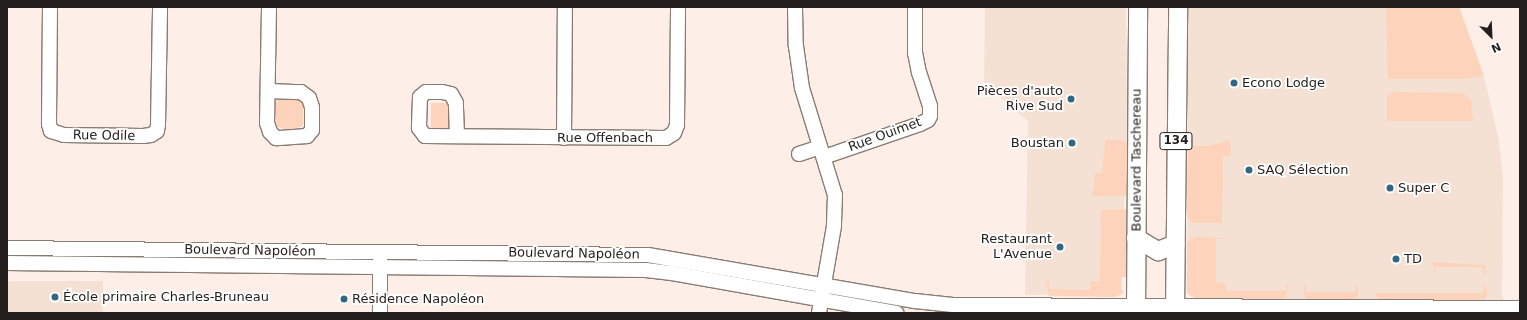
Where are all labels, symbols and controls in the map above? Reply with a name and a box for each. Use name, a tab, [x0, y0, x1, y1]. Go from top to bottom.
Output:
north arrow	[1471, 16, 1511, 56]
text: N	[1489, 40, 1503, 55]
place label: Econo Lodge	[1242, 75, 1325, 91]
marker: Econo Lodge	[1229, 78, 1239, 88]
place label: Pièces d'auto Rive Sud	[977, 84, 1063, 115]
street label: Boulevard Taschereau	[1129, 88, 1145, 232]
marker: Pièces d'auto Rive Sud	[1066, 94, 1076, 104]
street label: Rue Ouimet	[846, 115, 924, 155]
street label: Rue Odile	[73, 128, 135, 144]
street label: Rue Offenbach	[557, 130, 653, 146]
road number: 134	[1159, 131, 1193, 151]
place label: Boustan	[1011, 135, 1064, 151]
marker: Boustan	[1067, 138, 1077, 148]
place label: SAQ Sélection	[1257, 162, 1348, 178]
marker: SAQ Sélection	[1244, 165, 1254, 175]
place label: Super C	[1398, 180, 1449, 196]
marker: Super C	[1385, 183, 1395, 193]
place label: Restaurant L'Avenue	[981, 232, 1052, 263]
street label: Boulevard Napoléon	[184, 242, 316, 260]
marker: Restaurant L'Avenue	[1055, 242, 1065, 252]
street label: Boulevard Napoléon	[508, 245, 640, 263]
place label: TD	[1404, 251, 1422, 267]
marker: TD	[1391, 254, 1401, 264]
place label: École primaire Charles-Bruneau	[63, 289, 269, 305]
place label: Résidence Napoléon	[352, 291, 484, 307]
marker: École primaire Charles-Bruneau	[50, 292, 60, 302]
marker: Résidence Napoléon	[339, 294, 349, 304]

